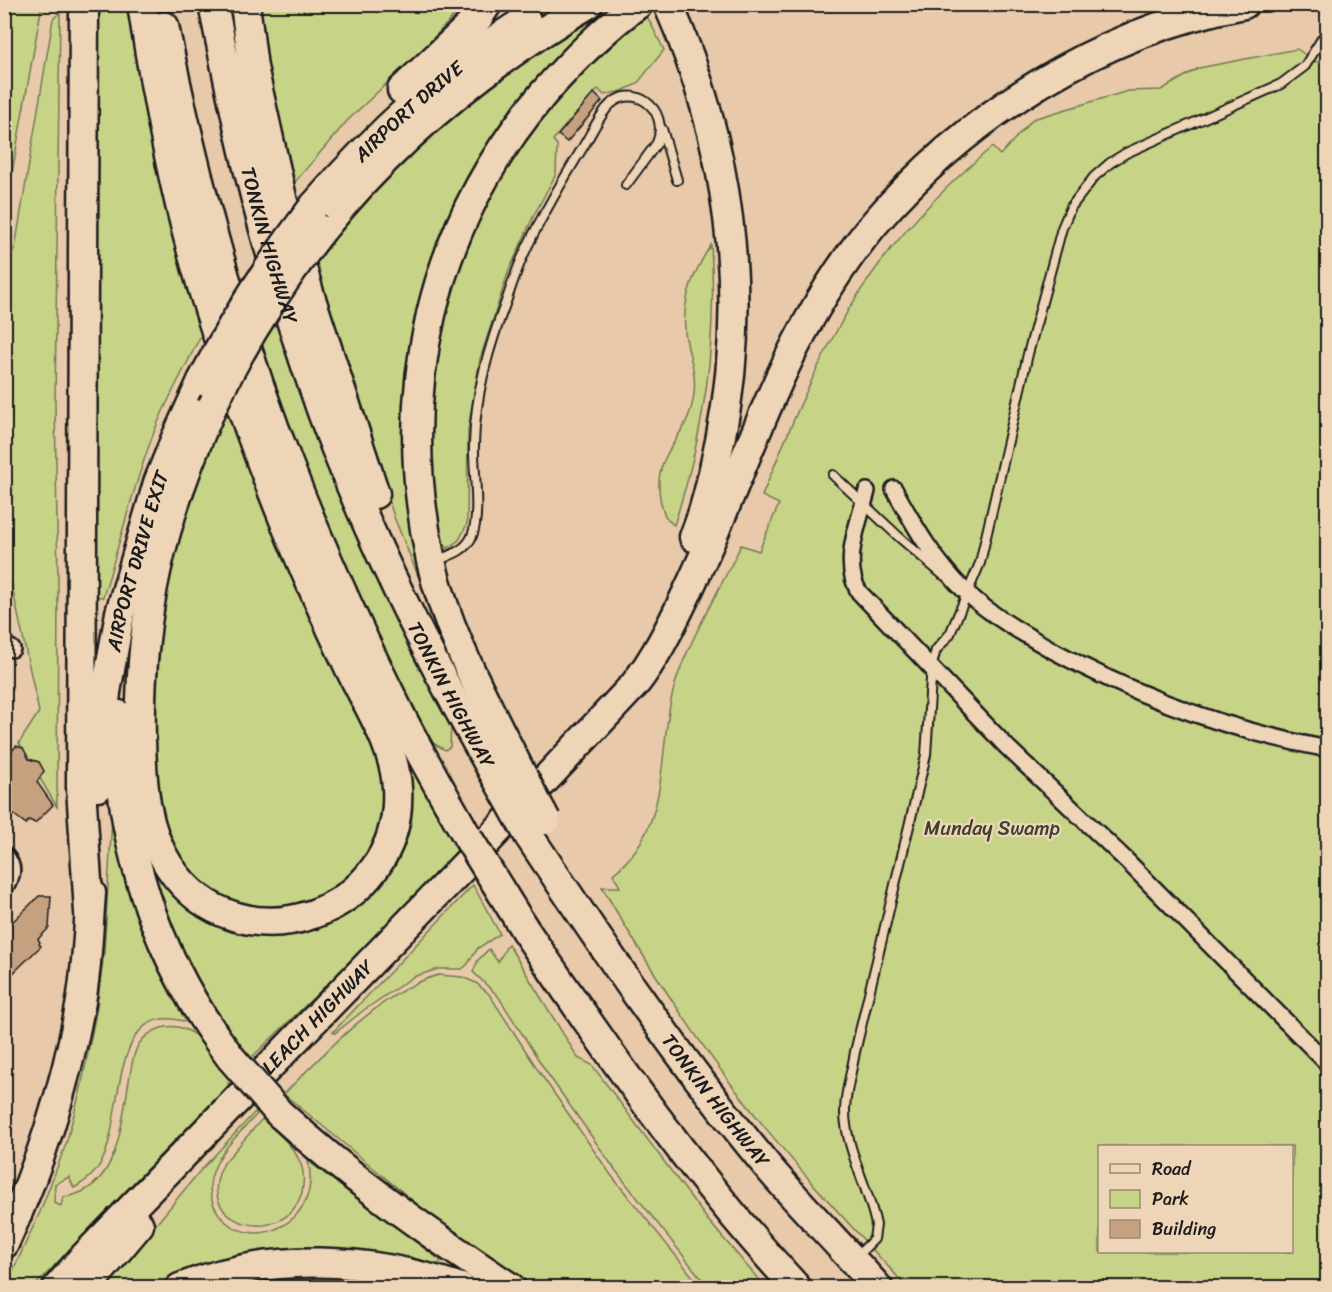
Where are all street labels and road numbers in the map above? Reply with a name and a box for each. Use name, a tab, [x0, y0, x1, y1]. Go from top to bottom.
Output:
street label: AIRPORT DRIVE	[344, 51, 473, 172]
street label: TONKIN HIGHWAY	[230, 163, 308, 330]
street label: AIRPORT DRIVE EXIT	[96, 464, 180, 655]
street label: TONKIN HIGHWAY	[397, 615, 505, 776]
street label: LEACH HIGHWAY	[253, 950, 383, 1083]
street label: TONKIN HIGHWAY	[652, 1026, 780, 1177]

